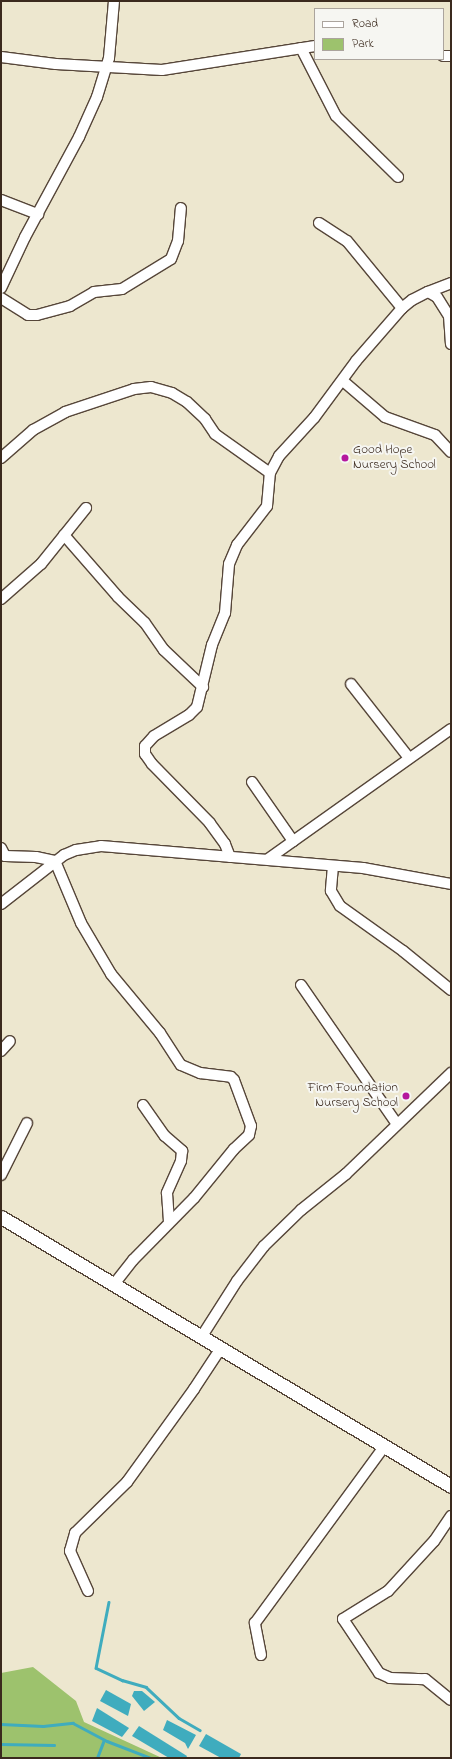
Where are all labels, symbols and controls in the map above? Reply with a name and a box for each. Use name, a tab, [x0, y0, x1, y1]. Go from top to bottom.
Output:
legend	[314, 8, 444, 60]
text: Road	[352, 15, 378, 33]
text: Park	[352, 35, 374, 53]
place label: Good Hope Nursery School	[353, 443, 436, 474]
marker: Good Hope Nursery School	[340, 453, 350, 463]
place label: Firm Foundation Nursery School	[308, 1081, 398, 1112]
marker: Firm Foundation Nursery School	[401, 1091, 411, 1101]

